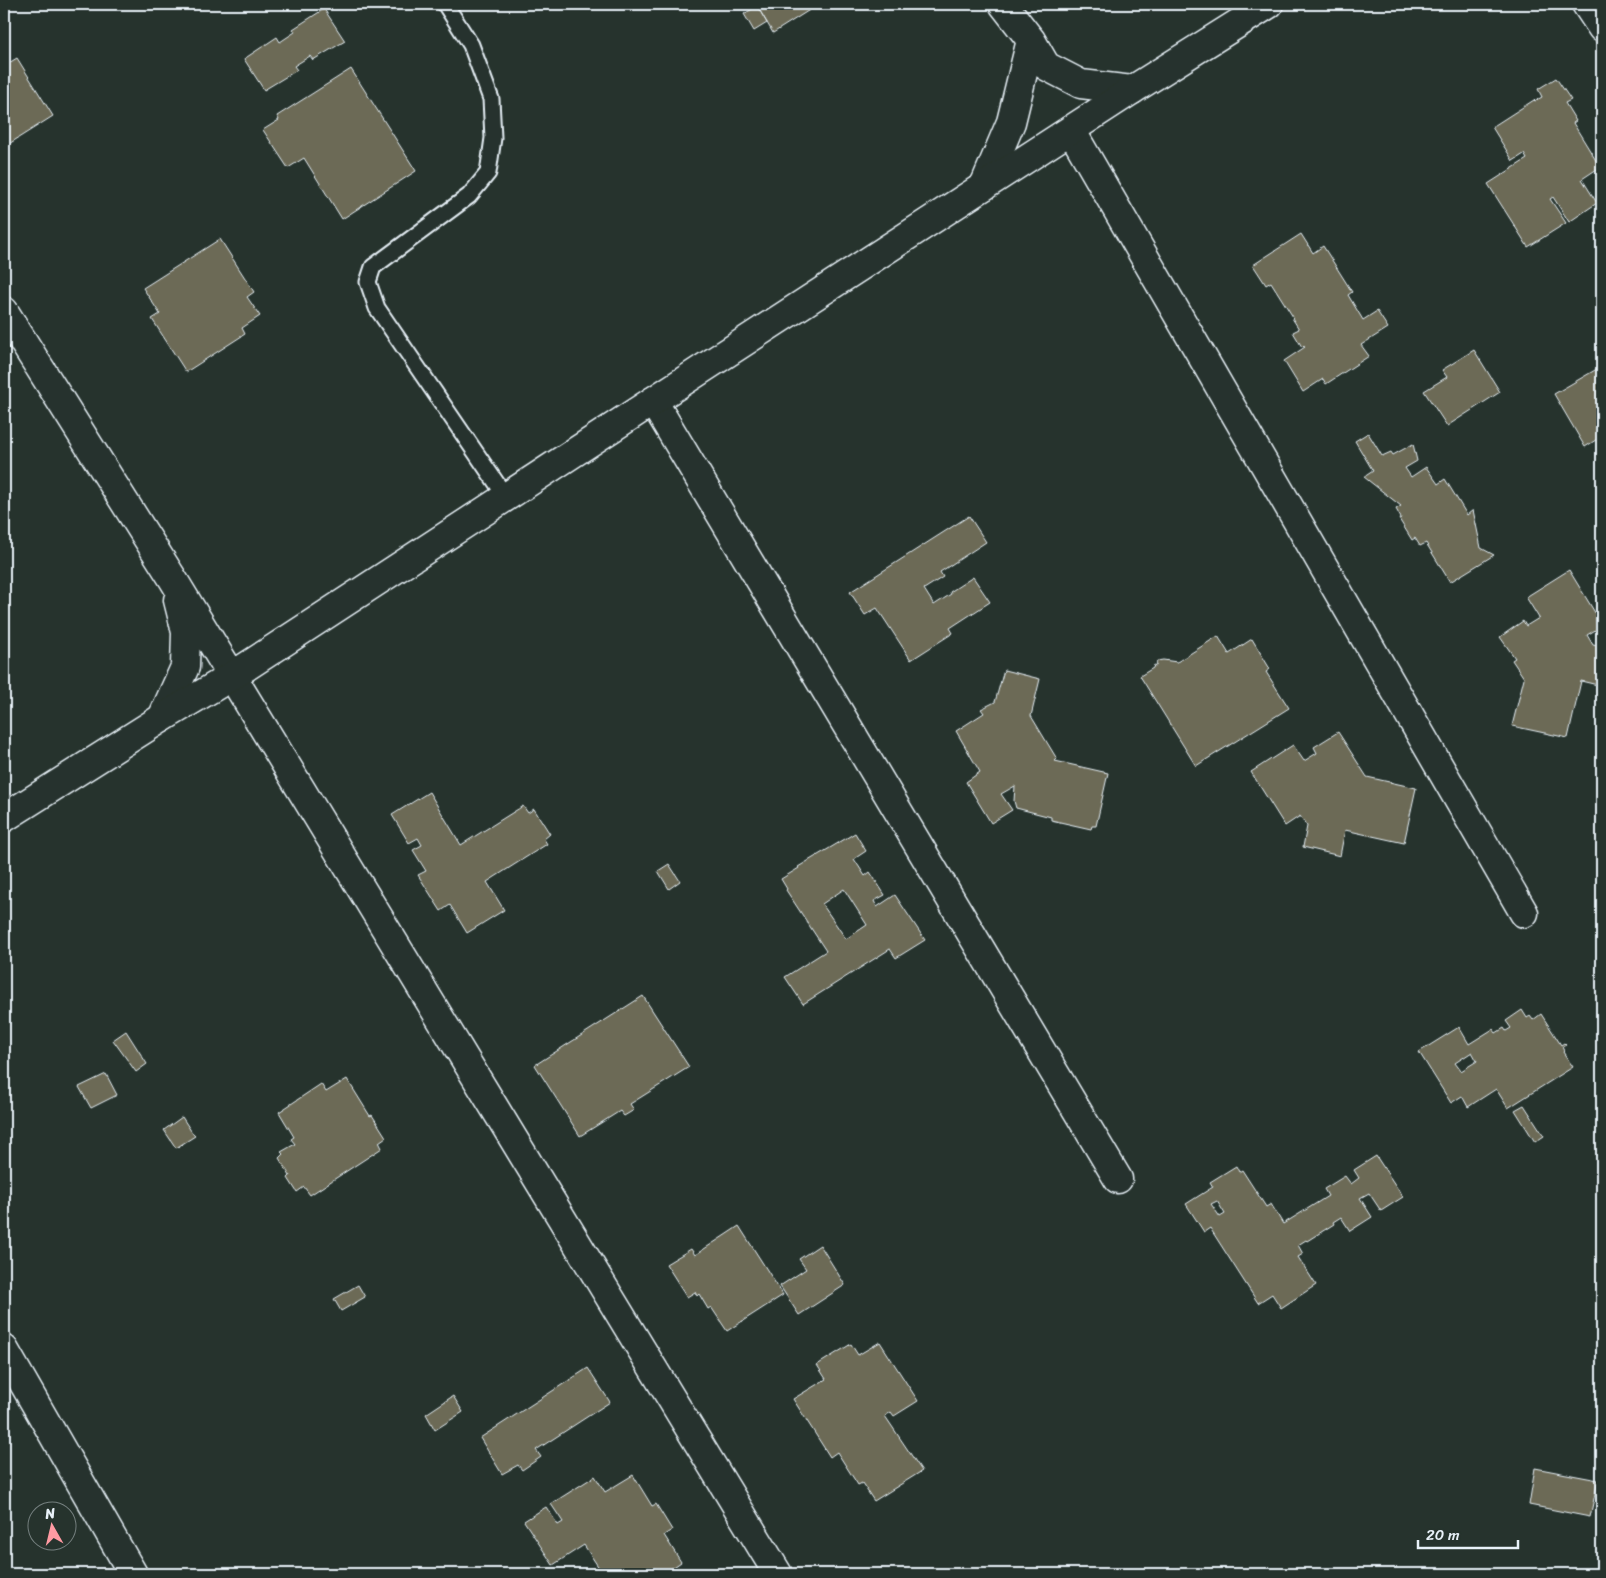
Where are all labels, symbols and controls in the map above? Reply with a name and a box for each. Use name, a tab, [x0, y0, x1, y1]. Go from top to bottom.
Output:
north arrow	[28, 1500, 78, 1550]
text: N	[43, 1501, 57, 1527]
scale bar	[1418, 1518, 1518, 1550]
text: 20 m	[1426, 1522, 1460, 1548]

